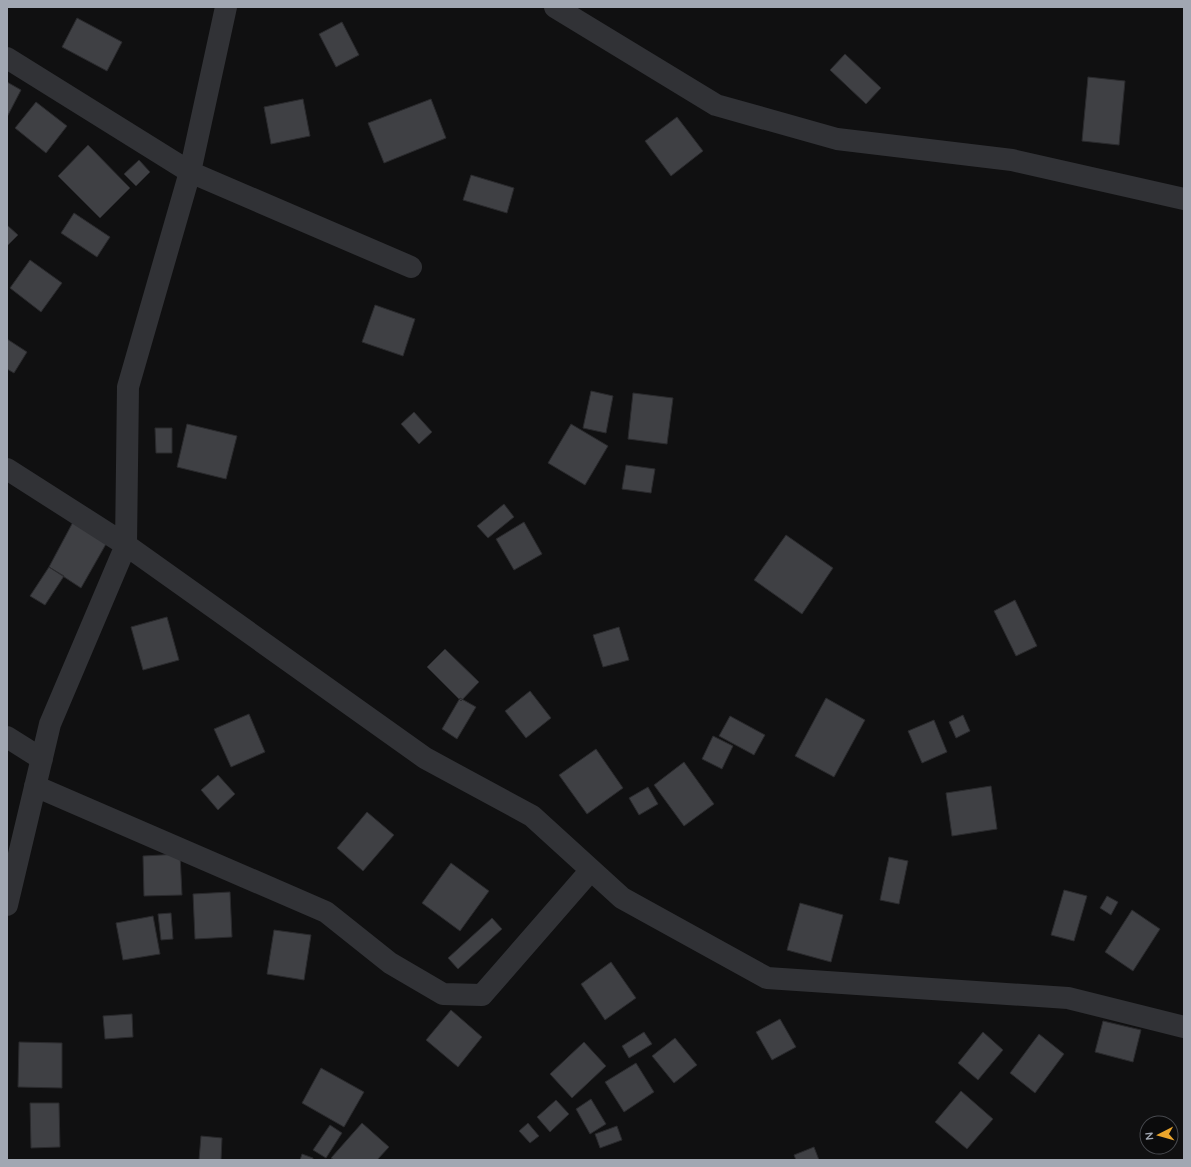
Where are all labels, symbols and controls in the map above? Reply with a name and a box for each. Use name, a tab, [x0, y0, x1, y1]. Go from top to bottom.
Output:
north arrow	[1139, 1115, 1179, 1155]
text: N	[1142, 1131, 1156, 1141]

